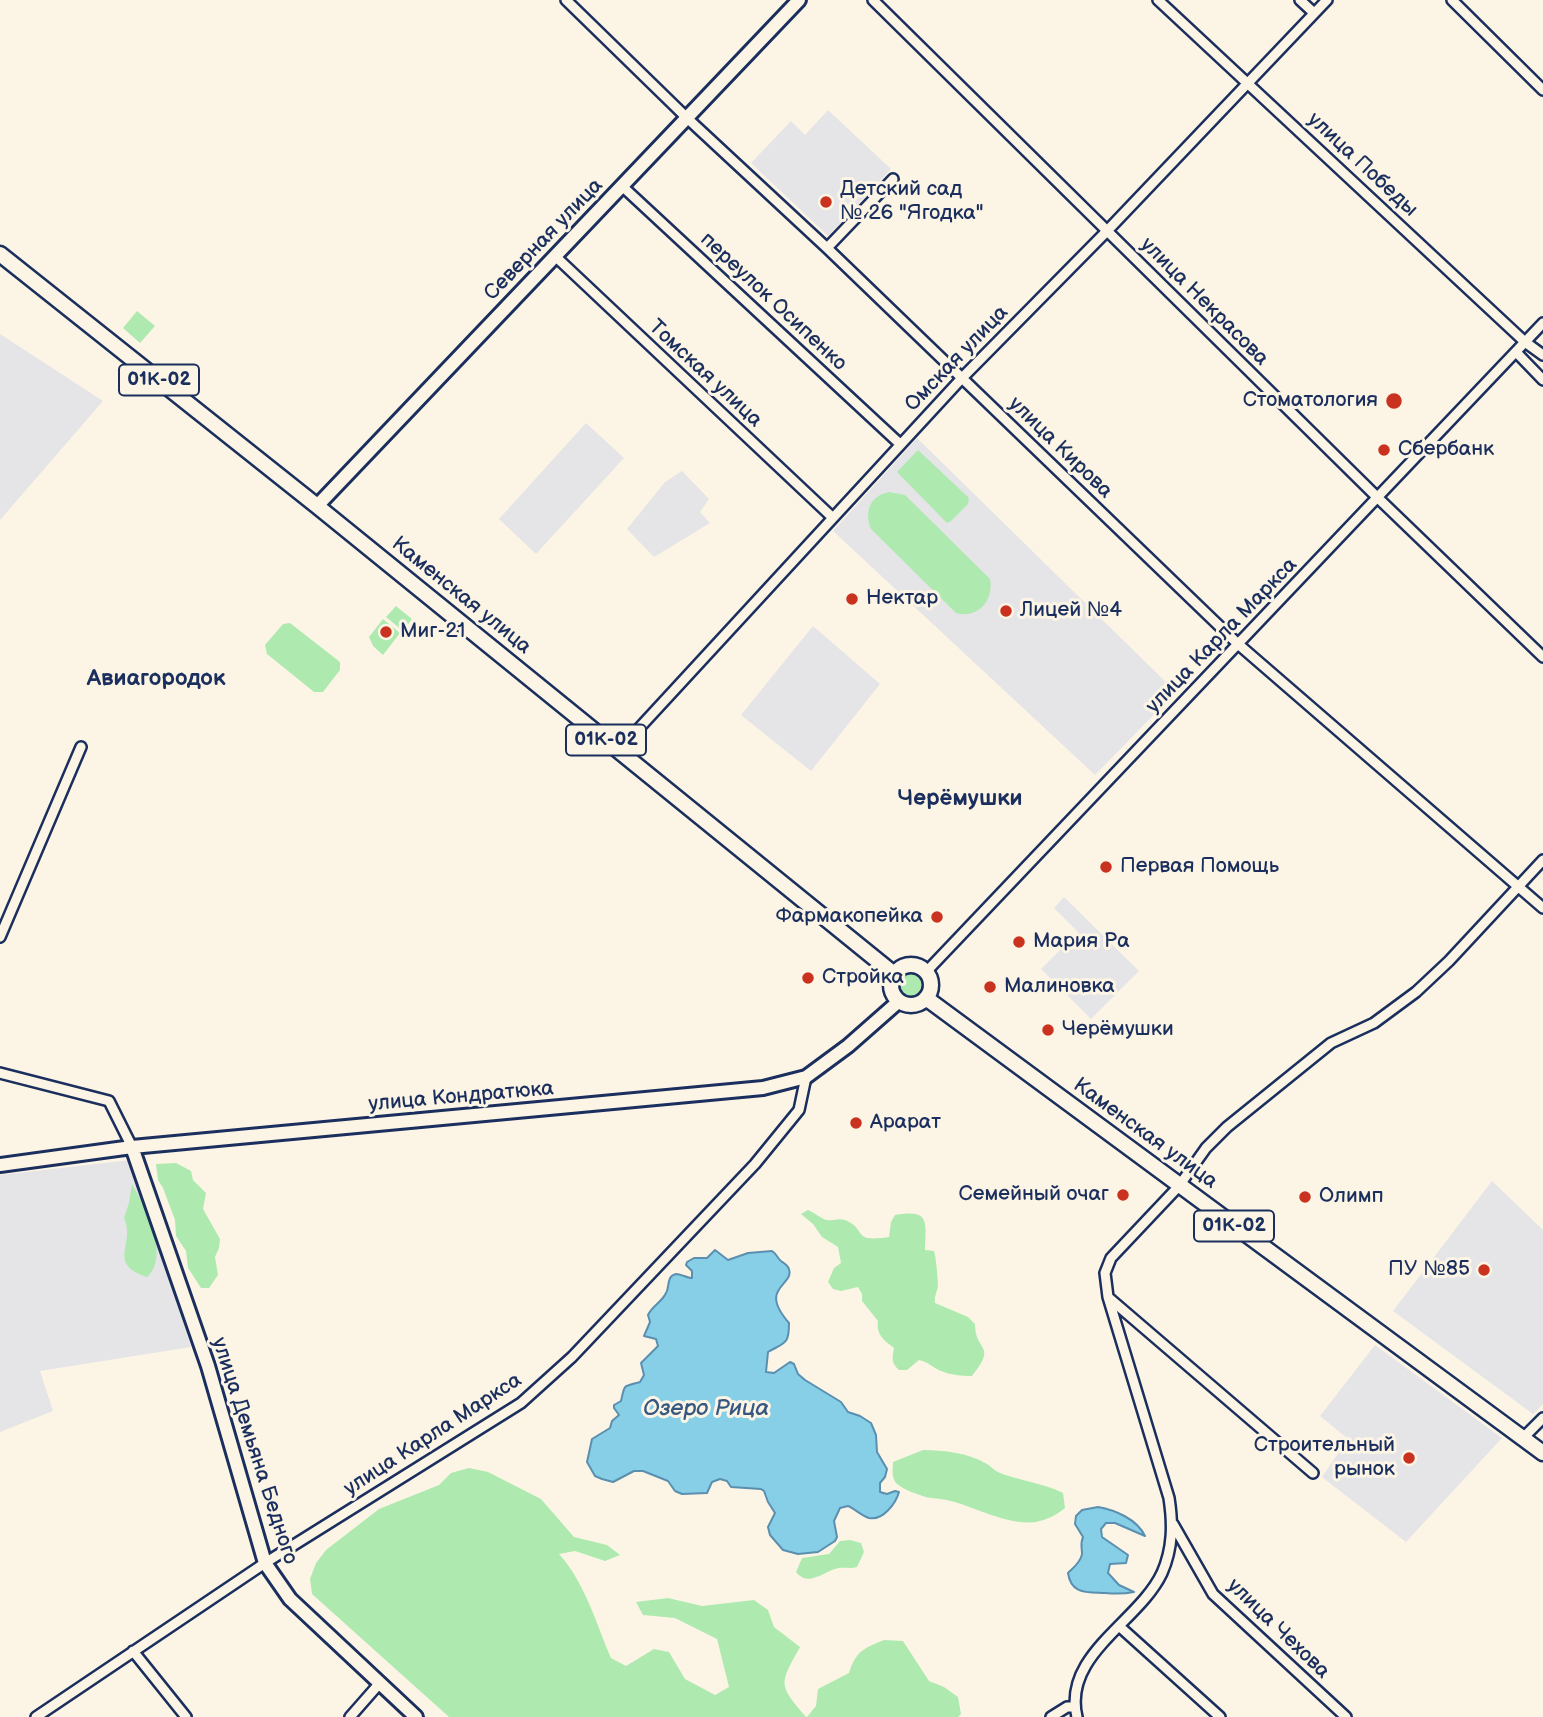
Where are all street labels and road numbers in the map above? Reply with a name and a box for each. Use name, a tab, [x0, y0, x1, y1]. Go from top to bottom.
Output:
street label: улица Победы	[1302, 108, 1422, 222]
street label: Северная улица	[479, 174, 609, 306]
street label: переулок Осипенко	[694, 227, 852, 377]
street label: улица Некрасова	[1135, 233, 1273, 371]
street label: Омская улица	[900, 301, 1014, 417]
street label: Томская улица	[643, 315, 767, 433]
road number: 01К-02	[119, 364, 199, 396]
street label: улица Кирова	[1003, 392, 1117, 504]
street label: Каменская улица	[386, 532, 536, 660]
street label: улица Карла Маркса	[1141, 553, 1303, 719]
road number: 01К-02	[566, 724, 646, 755]
street label: Каменская улица	[1068, 1073, 1222, 1195]
street label: улица Кондратюка	[367, 1076, 555, 1118]
road number: 01К-02	[1194, 1210, 1274, 1242]
street label: улица Демьяна Бедного	[205, 1335, 303, 1567]
street label: улица Карла Маркса	[339, 1368, 527, 1502]
street label: улица Чехова	[1221, 1574, 1335, 1684]

